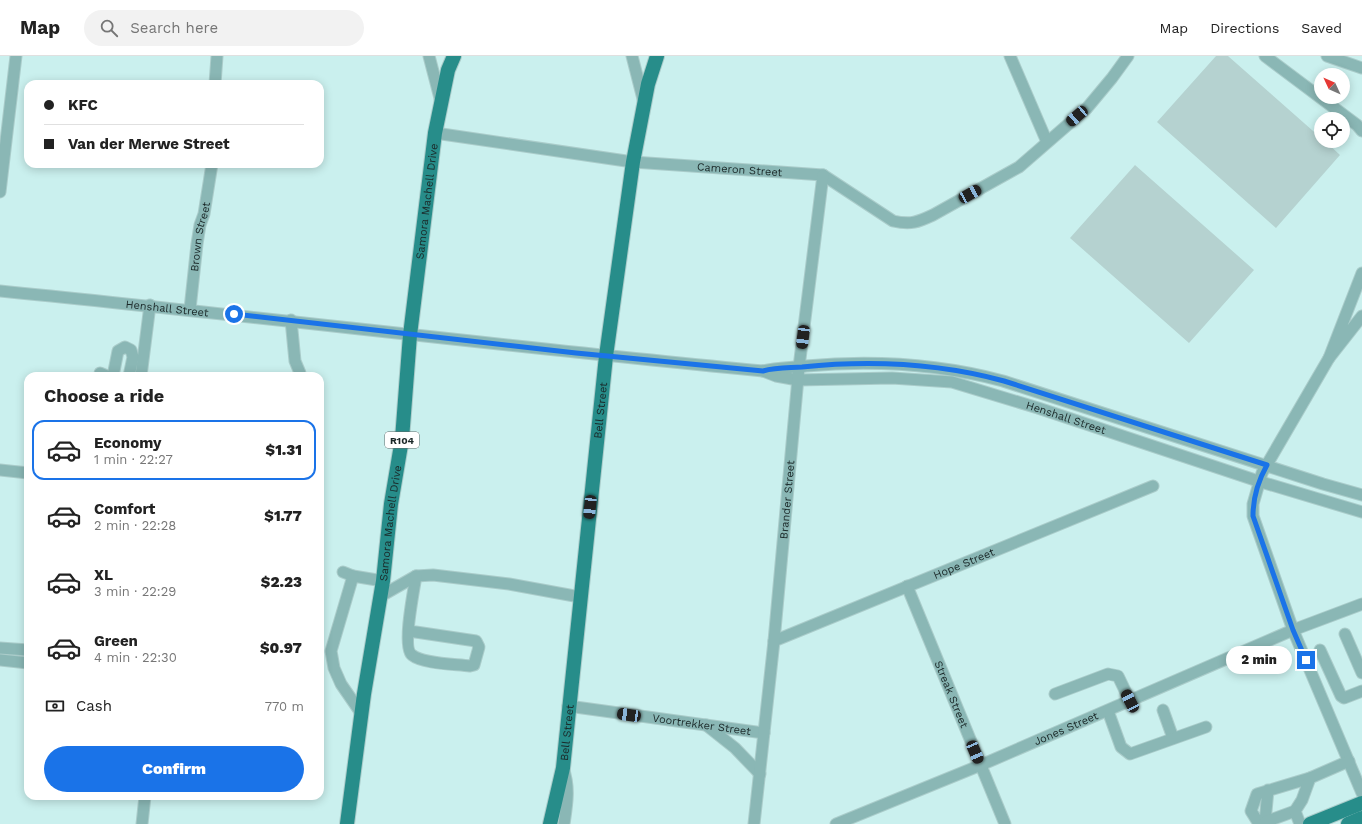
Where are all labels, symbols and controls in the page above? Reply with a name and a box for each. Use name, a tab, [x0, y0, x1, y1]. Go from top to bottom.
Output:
search box	[84, 10, 364, 46]
text: Map	[20, 16, 60, 39]
icon: search	[98, 17, 120, 39]
text: Search here	[130, 19, 218, 37]
text: Map	[1160, 20, 1188, 36]
text: Directions	[1210, 20, 1279, 36]
text: Saved	[1301, 20, 1342, 36]
north arrow	[1314, 68, 1350, 104]
map controls	[1314, 68, 1350, 148]
text: KFC	[68, 96, 98, 114]
car	[1064, 104, 1090, 128]
button: locate	[1314, 112, 1350, 148]
text: Van der Merwe Street	[68, 135, 230, 153]
street label: Samora Machell Drive	[413, 143, 441, 260]
street label: Cameron Street	[697, 160, 783, 179]
car	[957, 183, 983, 205]
street label: Brown Street	[188, 201, 213, 272]
street label: Henshall Street	[125, 298, 210, 320]
route start	[225, 305, 243, 323]
car	[796, 324, 810, 350]
street label: Bell Street	[591, 381, 610, 439]
text: Choose a ride	[44, 385, 164, 406]
street label: Henshall Street	[1024, 399, 1108, 437]
icon: car	[46, 432, 82, 468]
road number: R104	[385, 432, 419, 448]
text: Economy	[94, 434, 161, 452]
text: $1.31	[265, 441, 302, 459]
text: 1 min · 22:27	[94, 452, 173, 467]
street label: Brander Street	[777, 459, 797, 540]
street label: Samora Machell Drive	[377, 464, 404, 582]
car	[583, 494, 597, 520]
icon: car	[46, 498, 82, 534]
text: Comfort	[94, 500, 155, 518]
text: $1.77	[264, 507, 302, 525]
text: 2 min · 22:28	[94, 518, 176, 533]
street label: Hope Street	[931, 545, 997, 582]
icon: car	[46, 564, 82, 600]
text: XL	[94, 566, 113, 584]
text: $2.23	[261, 573, 302, 591]
text: 3 min · 22:29	[94, 584, 176, 599]
icon: car	[46, 630, 82, 666]
text: Green	[94, 632, 138, 650]
text: $0.97	[260, 639, 302, 657]
callout: 2 min	[1226, 646, 1292, 674]
text: 4 min · 22:30	[94, 650, 177, 665]
route end	[1297, 651, 1315, 669]
text: 2 min	[1241, 652, 1277, 667]
street label: Streak Street	[931, 659, 971, 730]
car	[1119, 688, 1141, 714]
icon: cash	[44, 695, 66, 717]
text: Cash	[76, 697, 112, 715]
text: 770 m	[265, 699, 304, 714]
street label: Bell Street	[558, 703, 577, 762]
car	[616, 707, 642, 723]
street label: Jones Street	[1032, 709, 1100, 748]
street label: Voortrekker Street	[652, 712, 752, 738]
car	[965, 739, 985, 765]
button: Confirm	[44, 746, 304, 792]

